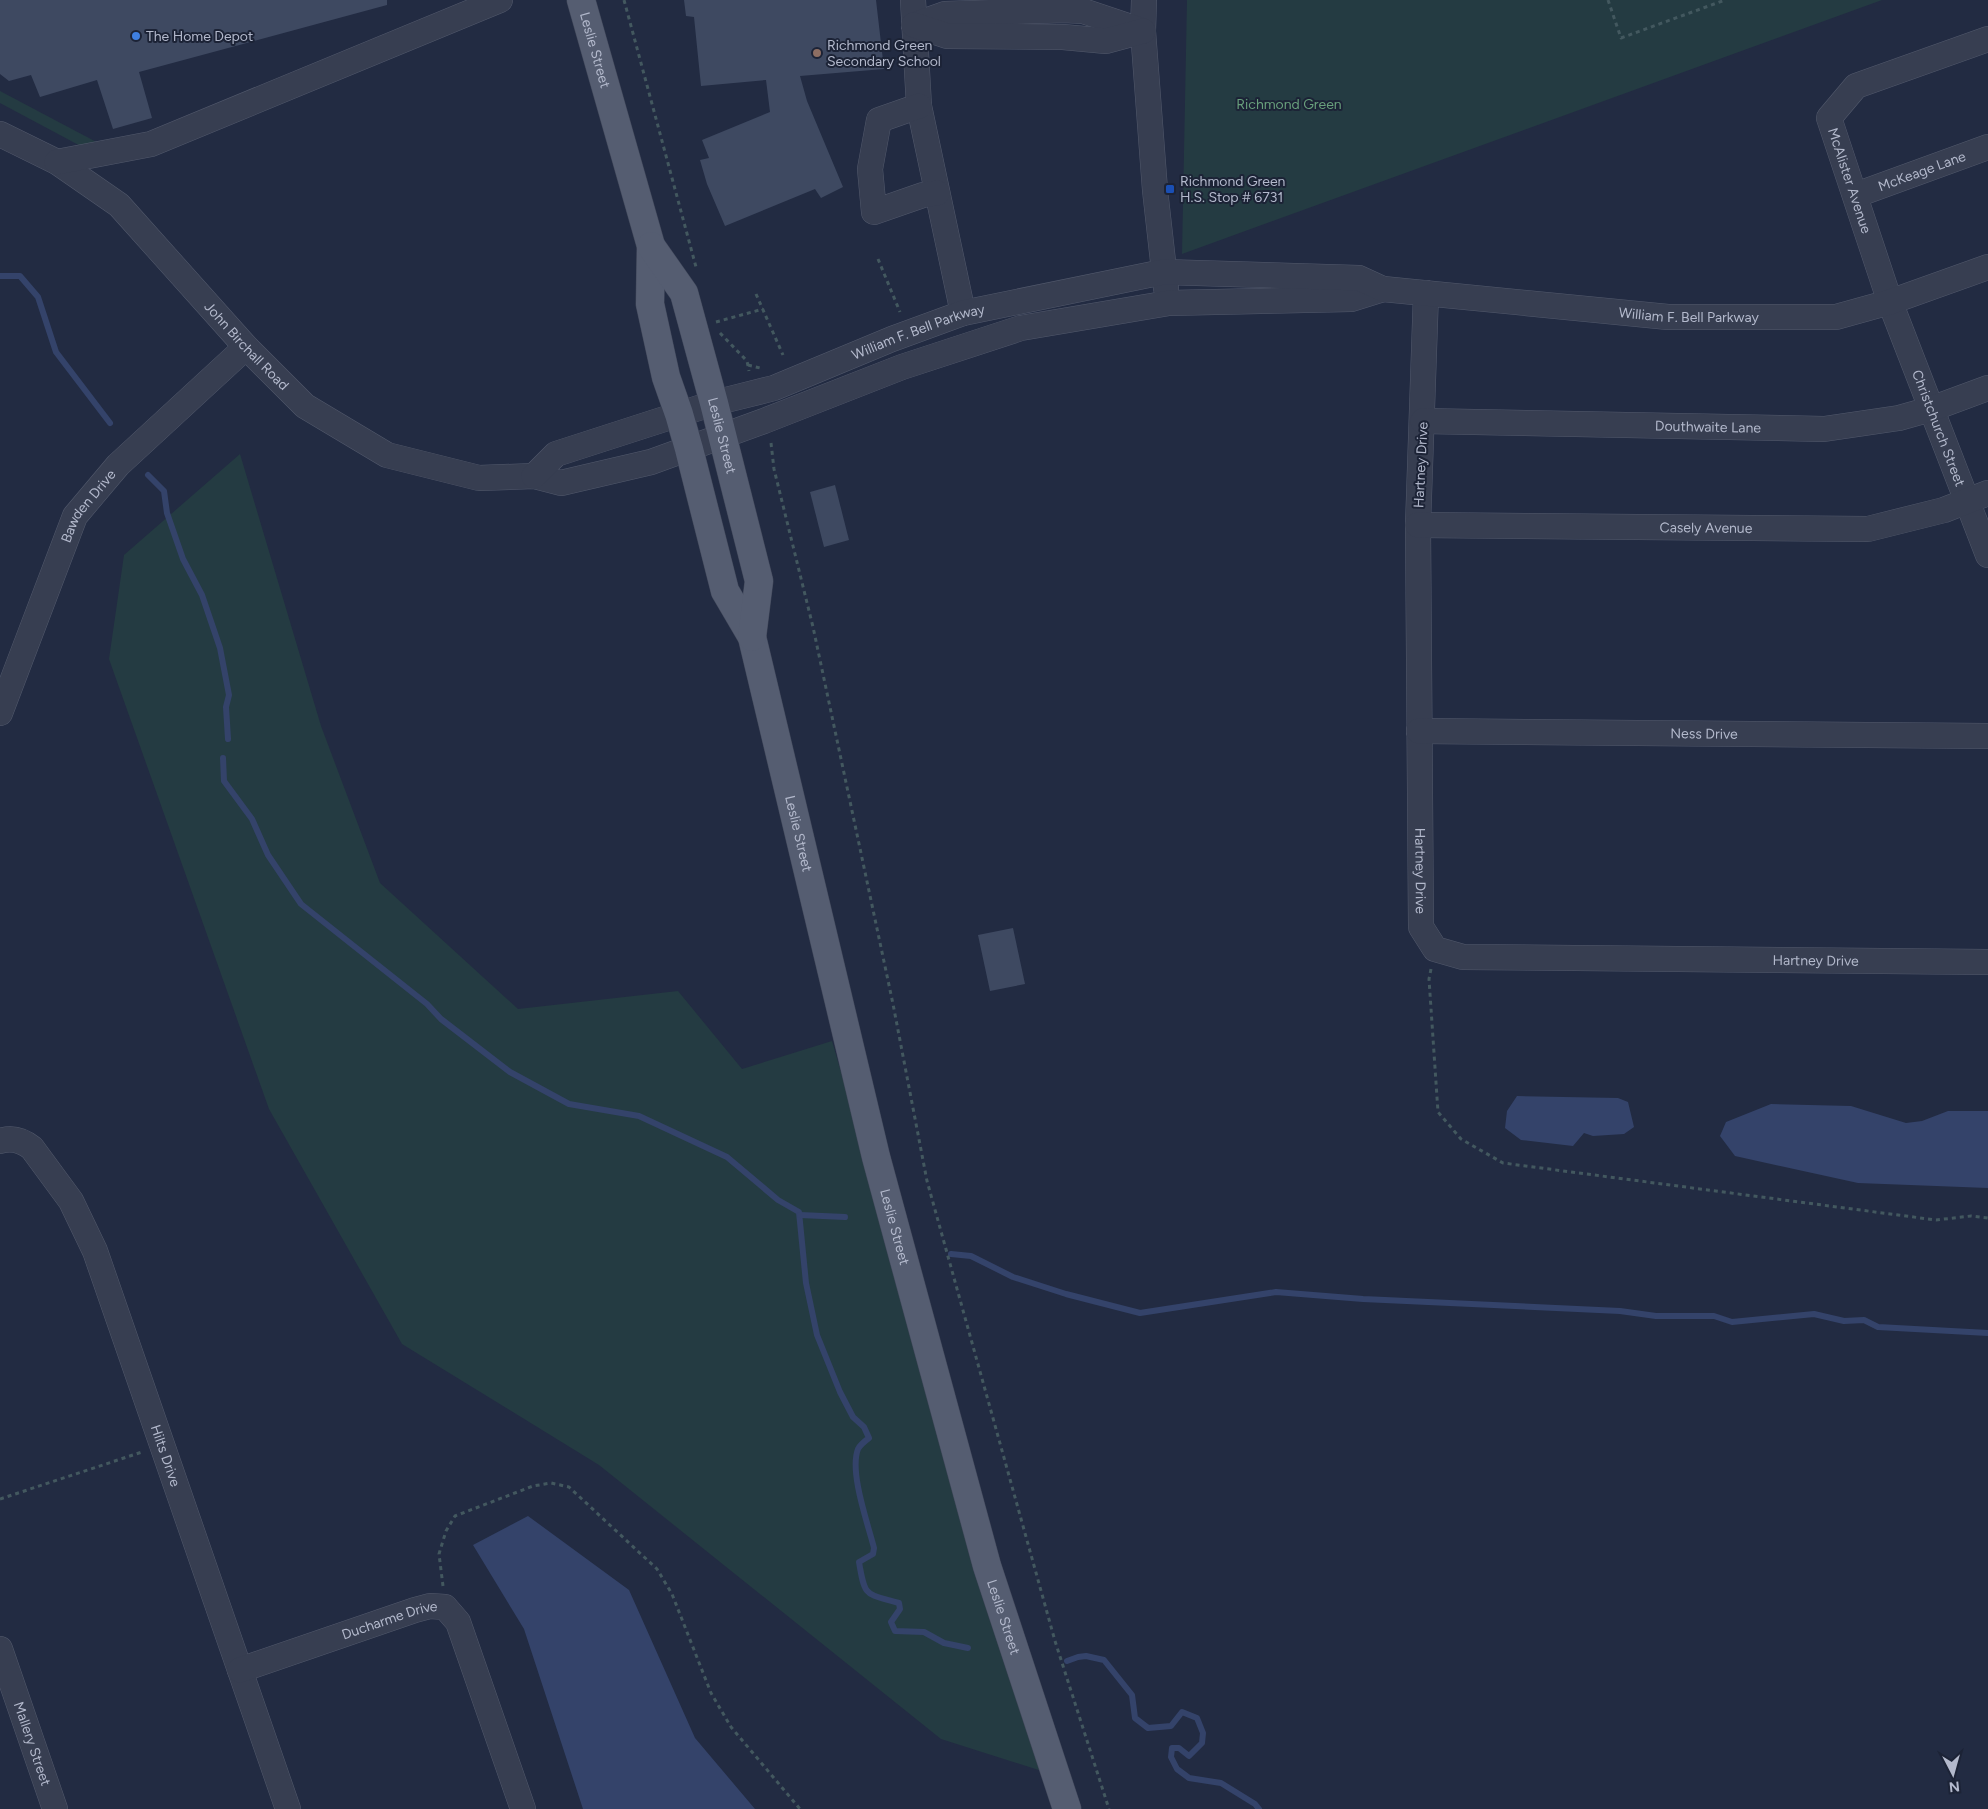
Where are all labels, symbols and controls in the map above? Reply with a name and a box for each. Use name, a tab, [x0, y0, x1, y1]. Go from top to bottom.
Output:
street label: Leslie Street	[576, 10, 614, 90]
place label: The Home Depot	[146, 28, 253, 45]
marker: The Home Depot	[130, 30, 142, 42]
place label: Richmond Green Secondary School	[827, 37, 941, 70]
marker: Richmond Green Secondary School	[811, 47, 823, 59]
park label: Richmond Green	[1236, 96, 1342, 113]
street label: McAlister Avenue	[1824, 126, 1875, 236]
street label: McKeage Lane	[1876, 147, 1968, 195]
place label: Richmond Green H.S. Stop # 6731	[1180, 173, 1286, 206]
marker: Richmond Green H.S. Stop # 6731	[1164, 183, 1176, 195]
street label: John Birchall Road	[201, 298, 292, 393]
street label: William F. Bell Parkway	[849, 300, 987, 363]
street label: William F. Bell Parkway	[1618, 304, 1759, 326]
street label: Christchurch Street	[1909, 367, 1969, 489]
street label: Leslie Street	[704, 395, 740, 476]
street label: Douthwaite Lane	[1655, 417, 1761, 436]
street label: Hartney Drive	[1410, 421, 1432, 508]
street label: Bawden Drive	[57, 466, 119, 545]
street label: Casely Avenue	[1660, 519, 1753, 536]
street label: Ness Drive	[1670, 725, 1738, 742]
street label: Leslie Street	[782, 794, 816, 874]
street label: Hartney Drive	[1412, 828, 1429, 914]
street label: Hartney Drive	[1772, 951, 1859, 969]
street label: Leslie Street	[877, 1187, 913, 1267]
street label: Hilts Drive	[147, 1422, 184, 1489]
street label: Leslie Street	[983, 1577, 1024, 1657]
street label: Ducharme Drive	[339, 1598, 438, 1643]
street label: Mallery Street	[10, 1699, 55, 1788]
north arrow	[1928, 1749, 1978, 1799]
text: N	[1948, 1777, 1961, 1795]

